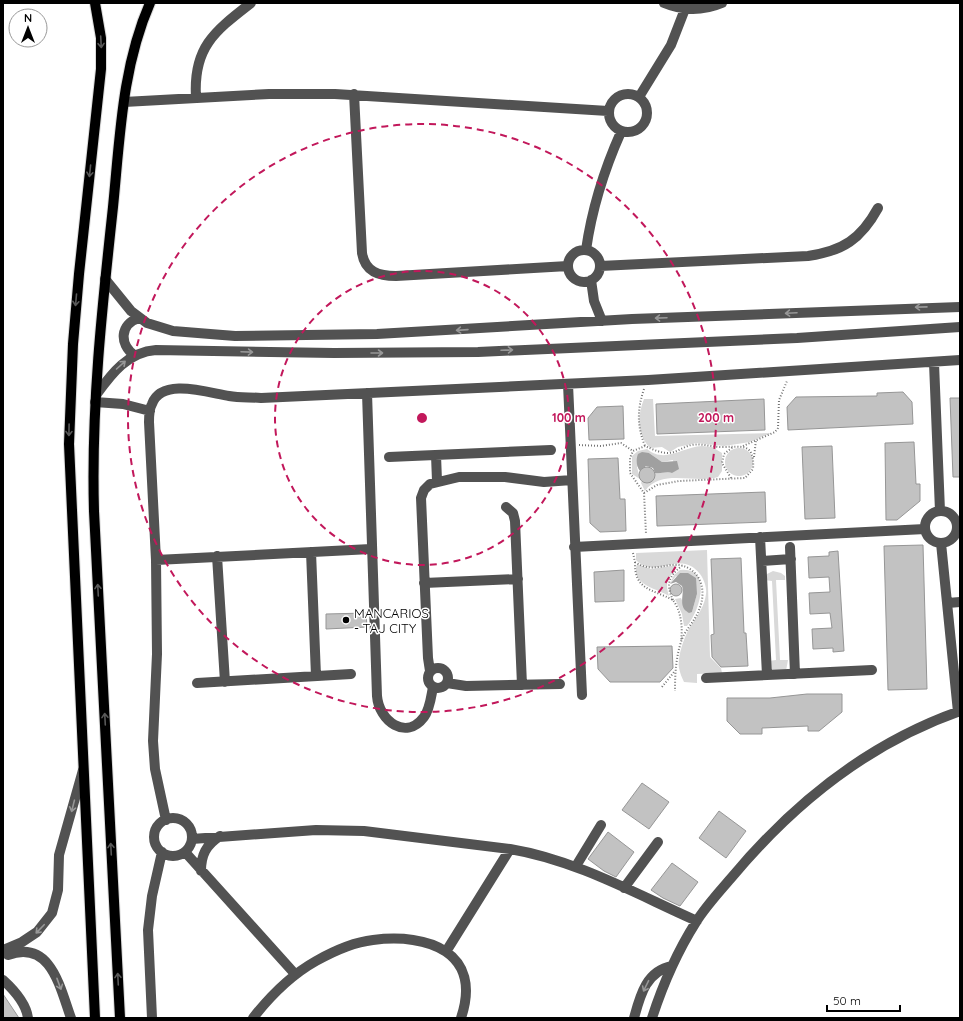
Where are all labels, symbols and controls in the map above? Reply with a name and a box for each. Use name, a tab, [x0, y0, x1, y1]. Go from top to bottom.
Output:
north arrow	[8, 8, 48, 48]
text: N	[24, 11, 32, 25]
one-way arrow	[97, 35, 104, 48]
one-way arrow	[86, 164, 94, 177]
one-way arrow	[73, 293, 80, 306]
one-way arrow	[915, 304, 928, 311]
one-way arrow	[785, 310, 798, 317]
one-way arrow	[655, 315, 668, 322]
one-way arrow	[456, 326, 469, 334]
one-way arrow	[500, 347, 513, 354]
one-way arrow	[240, 348, 253, 356]
one-way arrow	[370, 349, 383, 357]
one-way arrow	[116, 361, 127, 370]
text: 100 m	[552, 410, 586, 425]
text: 200 m	[698, 410, 734, 425]
centre of rings	[415, 411, 429, 425]
one-way arrow	[65, 423, 73, 436]
one-way arrow	[95, 584, 102, 597]
place label: MANCARIOS - TAJ CITY	[354, 605, 429, 636]
marker: MANCARIOS - TAJ CITY	[341, 615, 351, 625]
one-way arrow	[101, 713, 108, 726]
one-way arrow	[69, 799, 77, 812]
one-way arrow	[108, 843, 115, 856]
one-way arrow	[35, 924, 45, 934]
one-way arrow	[114, 973, 122, 986]
one-way arrow	[56, 978, 63, 991]
one-way arrow	[641, 980, 649, 992]
scale bar	[827, 987, 900, 1013]
text: 50 m	[833, 993, 861, 1008]

